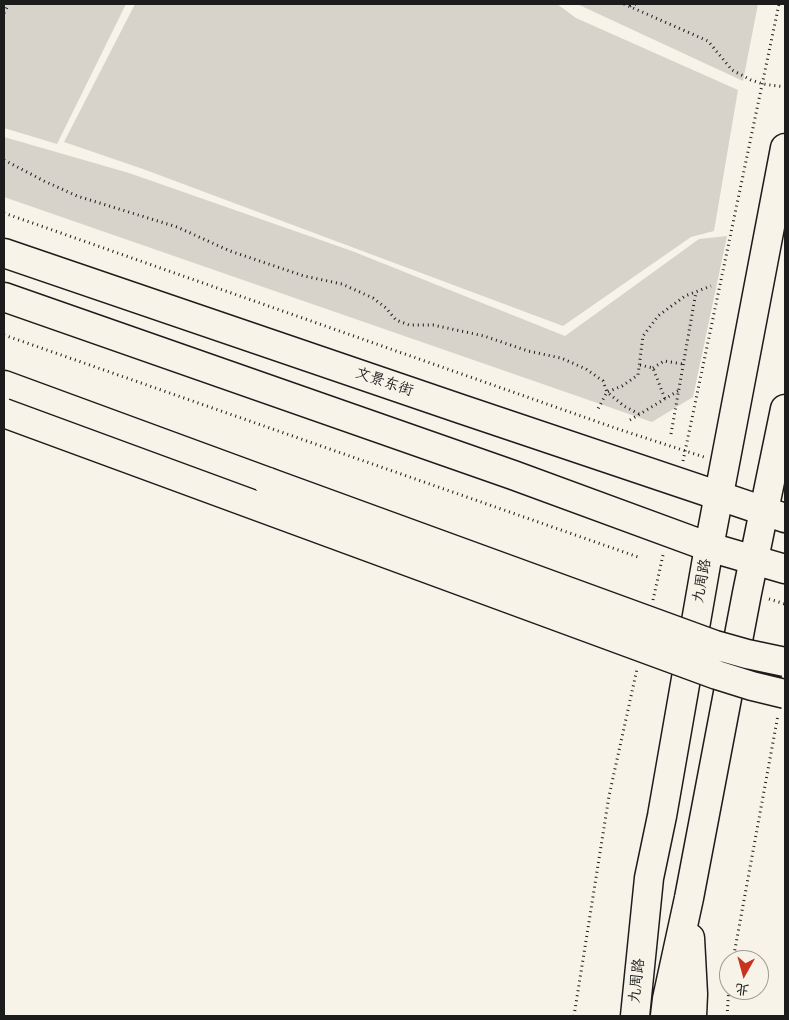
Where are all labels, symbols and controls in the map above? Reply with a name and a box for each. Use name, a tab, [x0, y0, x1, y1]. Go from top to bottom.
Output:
street label: 文景东街	[353, 365, 415, 401]
street label: 九周路	[690, 557, 716, 605]
north arrow	[719, 950, 769, 1000]
street label: 九周路	[627, 958, 649, 1004]
text: 北	[734, 978, 750, 1000]

